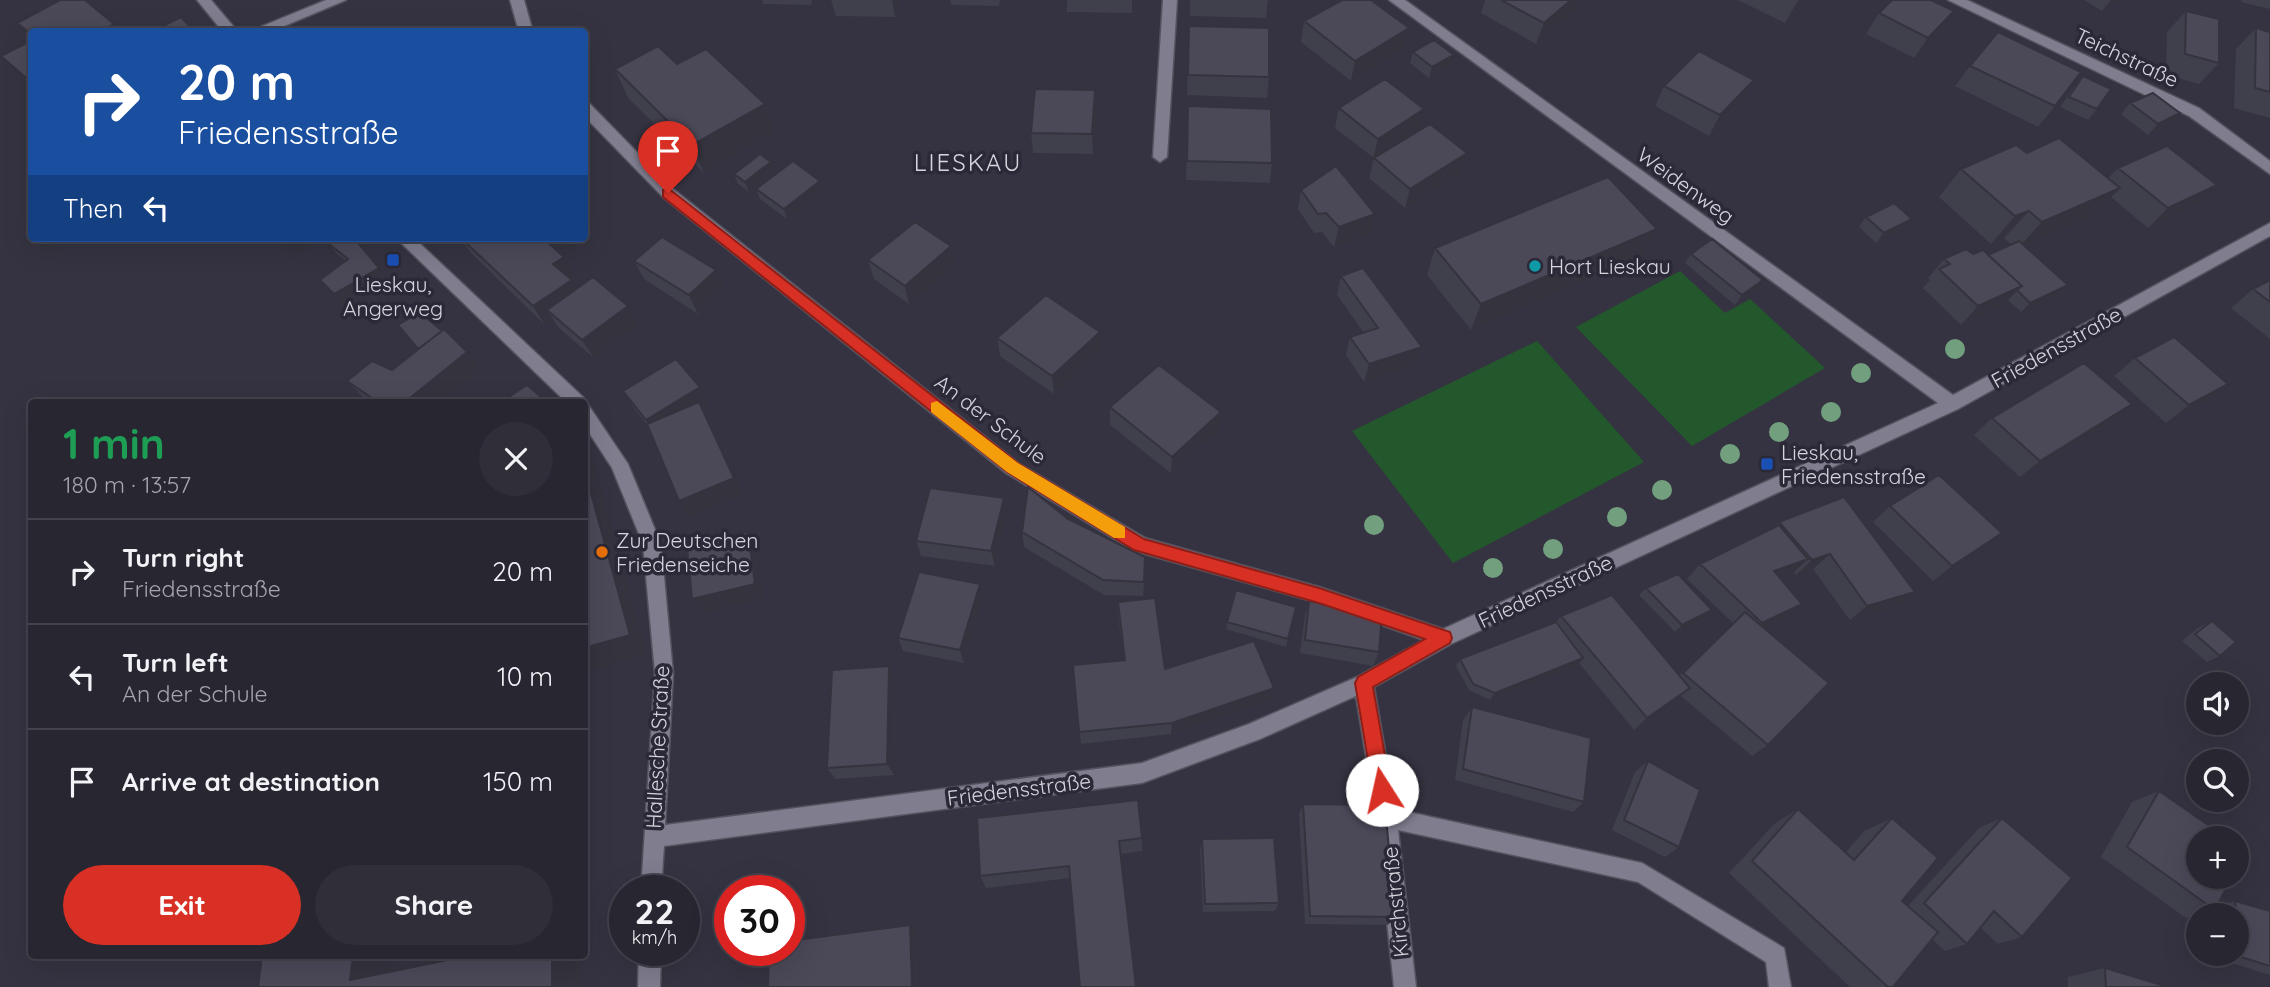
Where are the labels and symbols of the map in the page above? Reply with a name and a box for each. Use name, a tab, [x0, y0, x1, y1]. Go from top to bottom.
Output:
street label: Teichstraße	[2071, 22, 2183, 92]
pin	[638, 121, 698, 193]
street label: Weidenweg	[1632, 141, 1740, 229]
district label: LIESKAU	[914, 147, 1022, 177]
marker: Lieskau, Angerweg	[385, 252, 401, 268]
place label: Hort Lieskau	[1549, 253, 1671, 279]
marker: Hort Lieskau	[1527, 258, 1543, 274]
place label: Lieskau, Angerweg	[343, 271, 443, 321]
street label: Friedensstraße	[1986, 301, 2126, 393]
street label: An der Schule	[930, 369, 1052, 469]
place label: Lieskau, Friedensstraße	[1781, 439, 1926, 489]
marker: Lieskau, Friedensstraße	[1759, 456, 1775, 472]
place label: Zur Deutschen Friedenseiche	[616, 527, 758, 577]
marker: Zur Deutschen Friedenseiche	[594, 544, 610, 560]
street label: Friedensstraße	[1474, 549, 1616, 633]
street label: Hallesche Straße	[640, 665, 674, 829]
position arrow	[1345, 753, 1419, 827]
street label: Friedensstraße	[946, 767, 1092, 811]
street label: Kirchstraße	[1376, 845, 1414, 959]
speed limit sign: 30	[714, 875, 805, 966]

